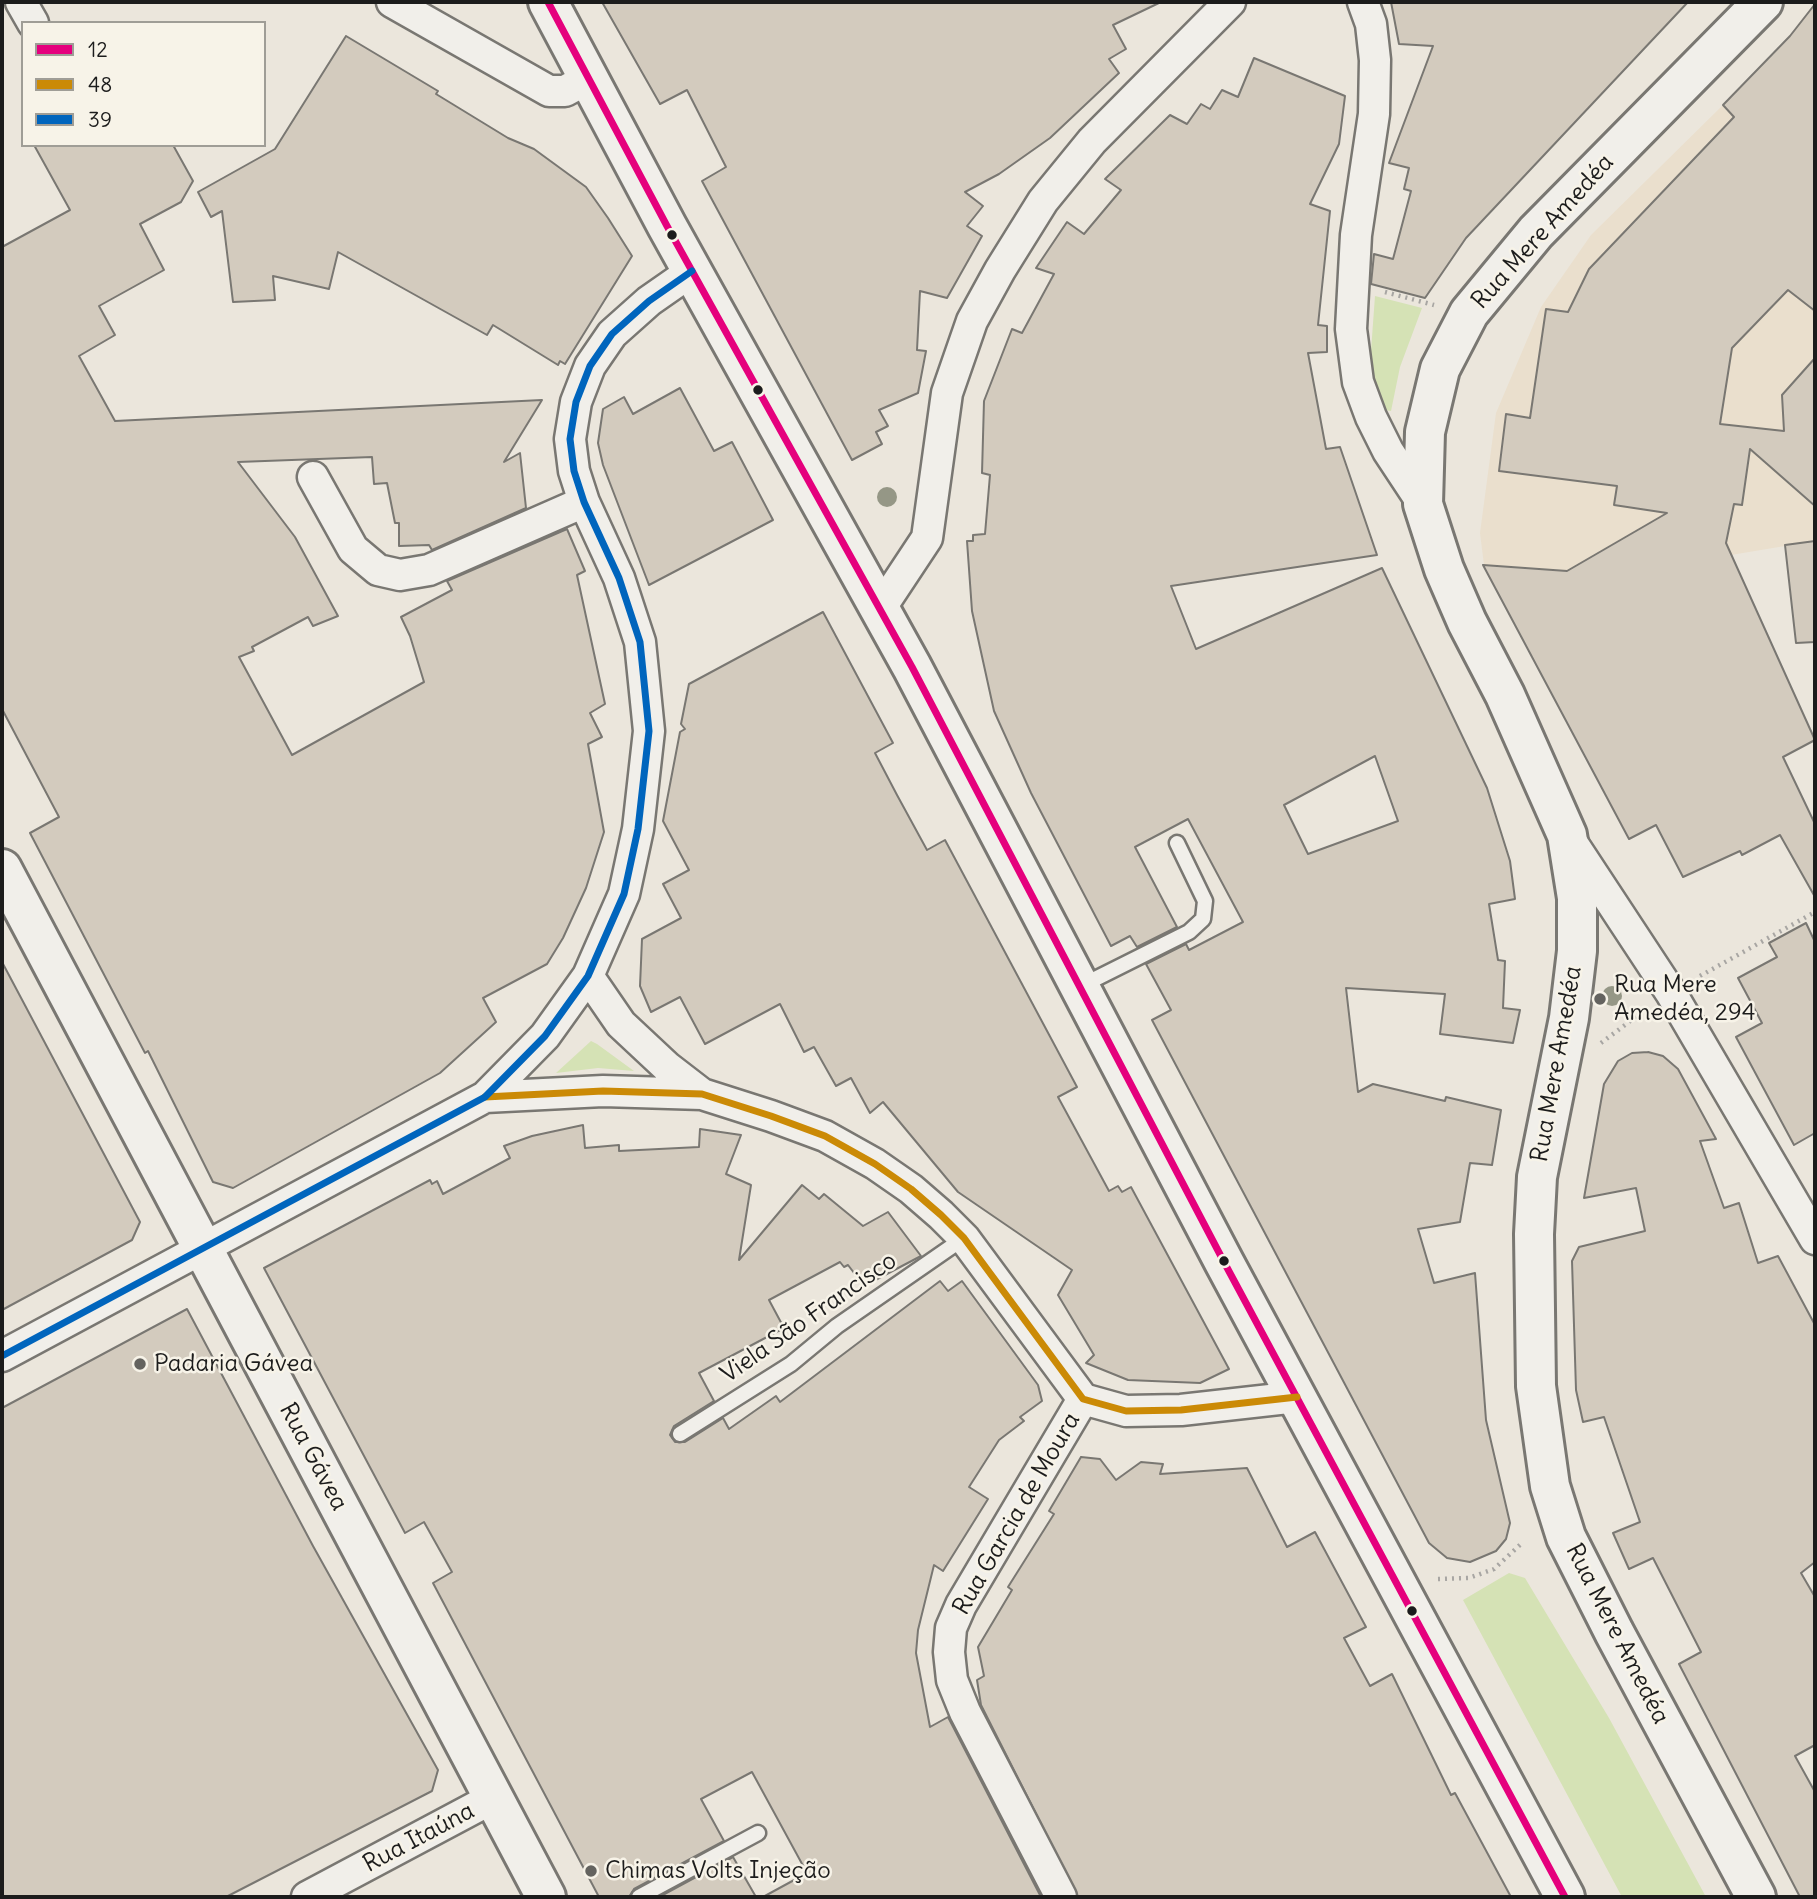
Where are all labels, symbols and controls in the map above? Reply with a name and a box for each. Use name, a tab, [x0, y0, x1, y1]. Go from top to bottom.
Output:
legend	[21, 21, 266, 147]
text: 12	[88, 36, 108, 63]
text: 48	[88, 71, 112, 98]
text: 39	[88, 106, 112, 133]
street label: Rua Mere Amedéa	[1466, 149, 1620, 315]
unlabelled marker	[665, 228, 679, 242]
unlabelled marker	[751, 383, 765, 397]
street label: Rua Mere Amedéa	[1526, 964, 1588, 1164]
place label: Rua Mere Amedéa, 294	[1614, 971, 1756, 1027]
marker: Rua Mere Amedéa, 294	[1592, 991, 1608, 1007]
street label: Viela São Francisco	[716, 1247, 902, 1389]
unlabelled marker	[1217, 1254, 1231, 1268]
place label: Padaria Gávea	[154, 1350, 313, 1378]
marker: Padaria Gávea	[132, 1356, 148, 1372]
street label: Rua Gávea	[273, 1398, 353, 1516]
street label: Rua Garcia de Moura	[947, 1408, 1087, 1620]
street label: Rua Mere Amedéa	[1559, 1539, 1675, 1729]
unlabelled marker	[1405, 1604, 1419, 1618]
street label: Rua Itaúna	[359, 1797, 479, 1879]
place label: Chimas Volts Injeção	[605, 1857, 831, 1885]
marker: Chimas Volts Injeção	[583, 1863, 599, 1879]

